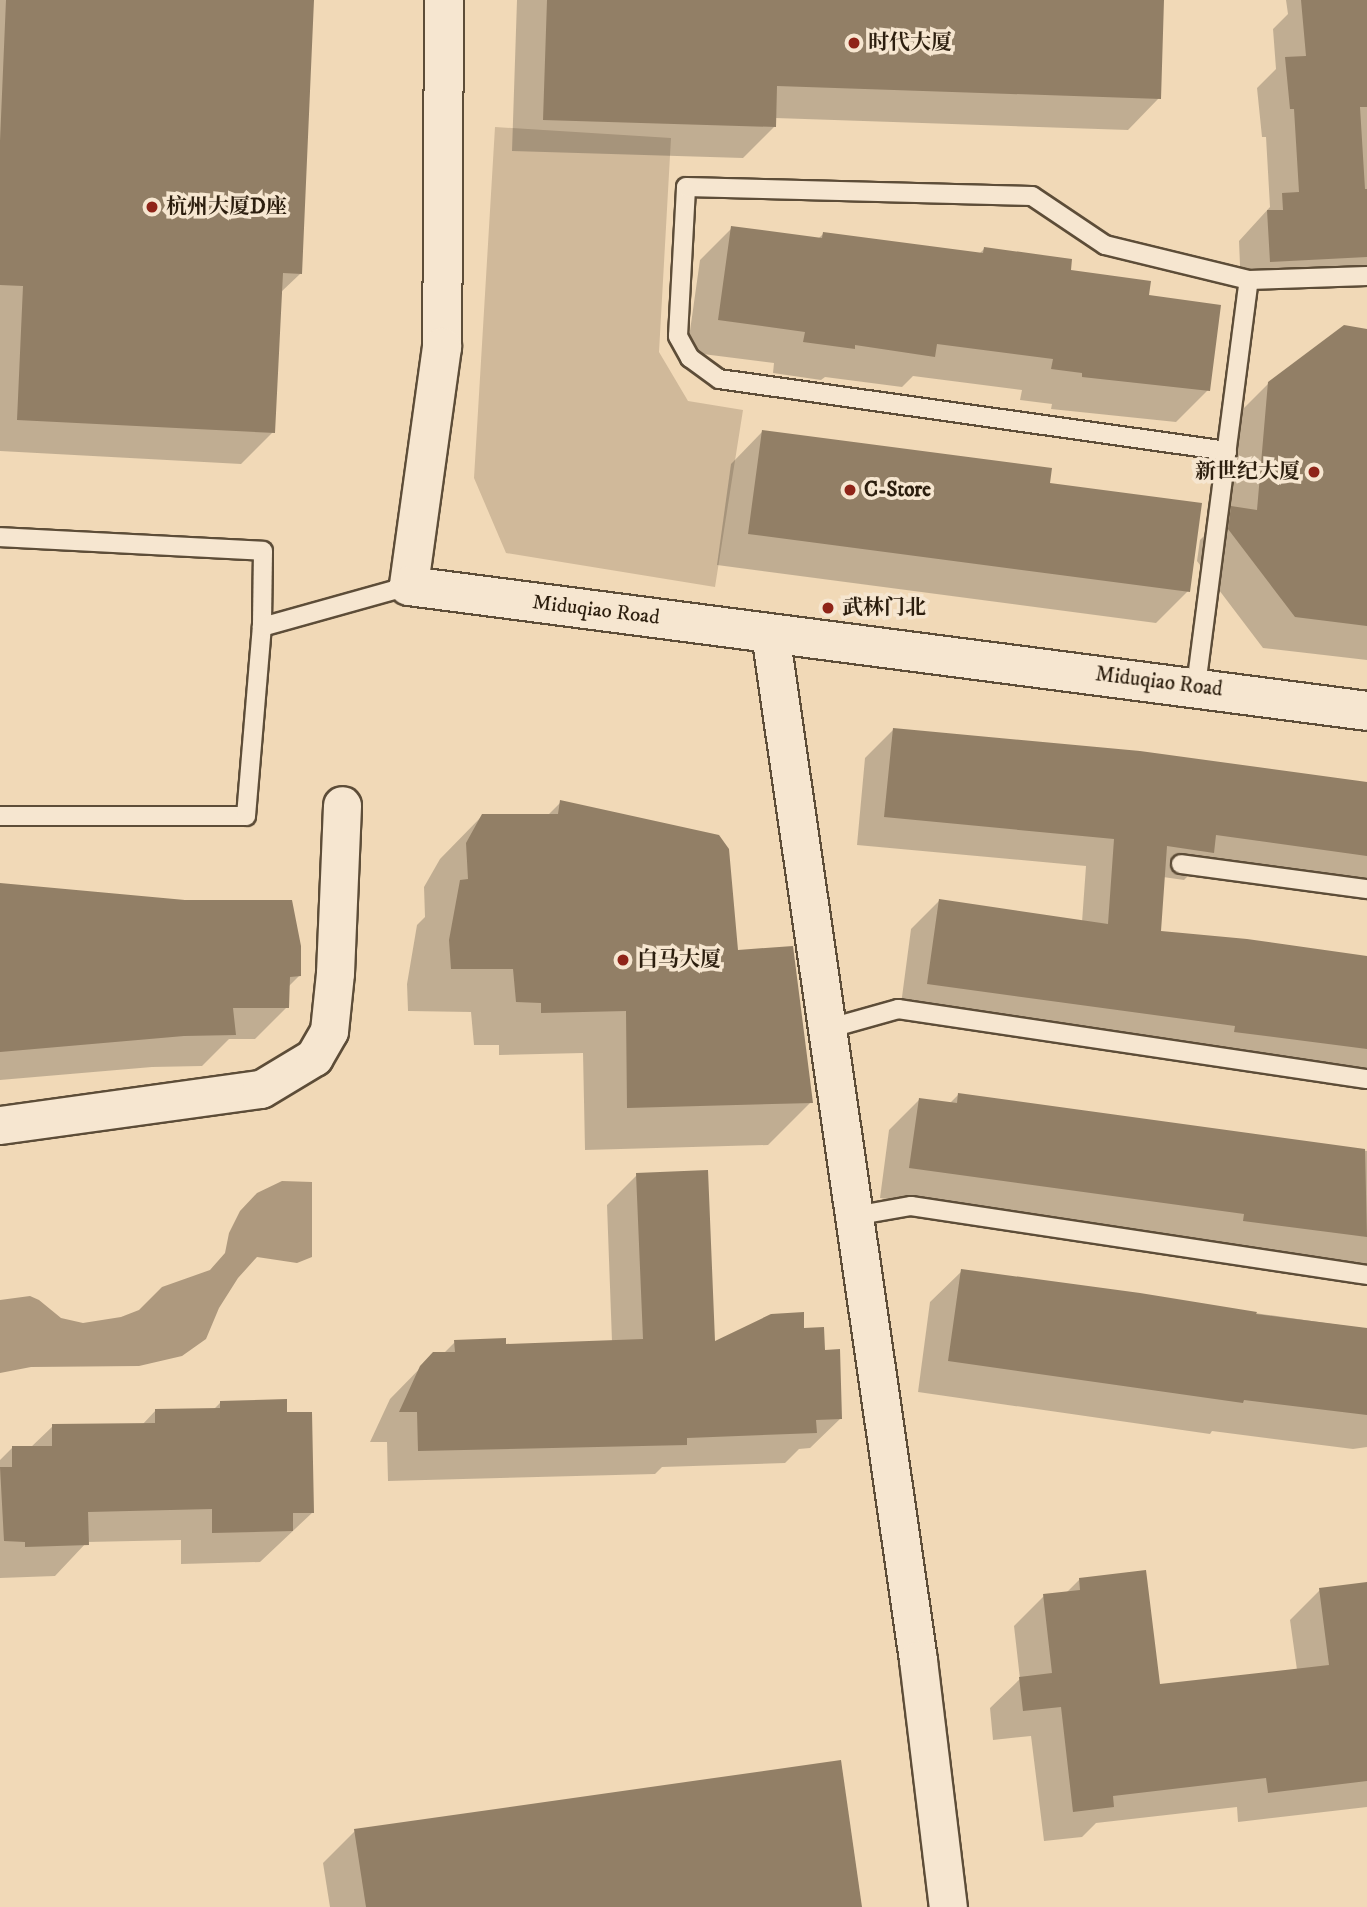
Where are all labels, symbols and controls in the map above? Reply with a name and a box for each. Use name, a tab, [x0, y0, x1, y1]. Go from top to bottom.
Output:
place label: 时代大厦	[868, 30, 952, 56]
marker: 时代大厦	[846, 35, 862, 51]
place label: 杭州大厦D座	[166, 194, 287, 220]
marker: 杭州大厦D座	[144, 199, 160, 215]
place label: 新世纪大厦	[1195, 459, 1300, 485]
marker: 新世纪大厦	[1306, 464, 1322, 480]
place label: C-Store	[864, 477, 931, 503]
marker: C-Store	[842, 482, 858, 498]
street label: Miduqiao Road	[531, 590, 661, 630]
place label: 武林门北	[842, 595, 926, 621]
marker: 武林门北	[820, 600, 836, 616]
street label: Miduqiao Road	[1094, 662, 1224, 702]
place label: 白马大厦	[637, 947, 721, 973]
marker: 白马大厦	[615, 952, 631, 968]

